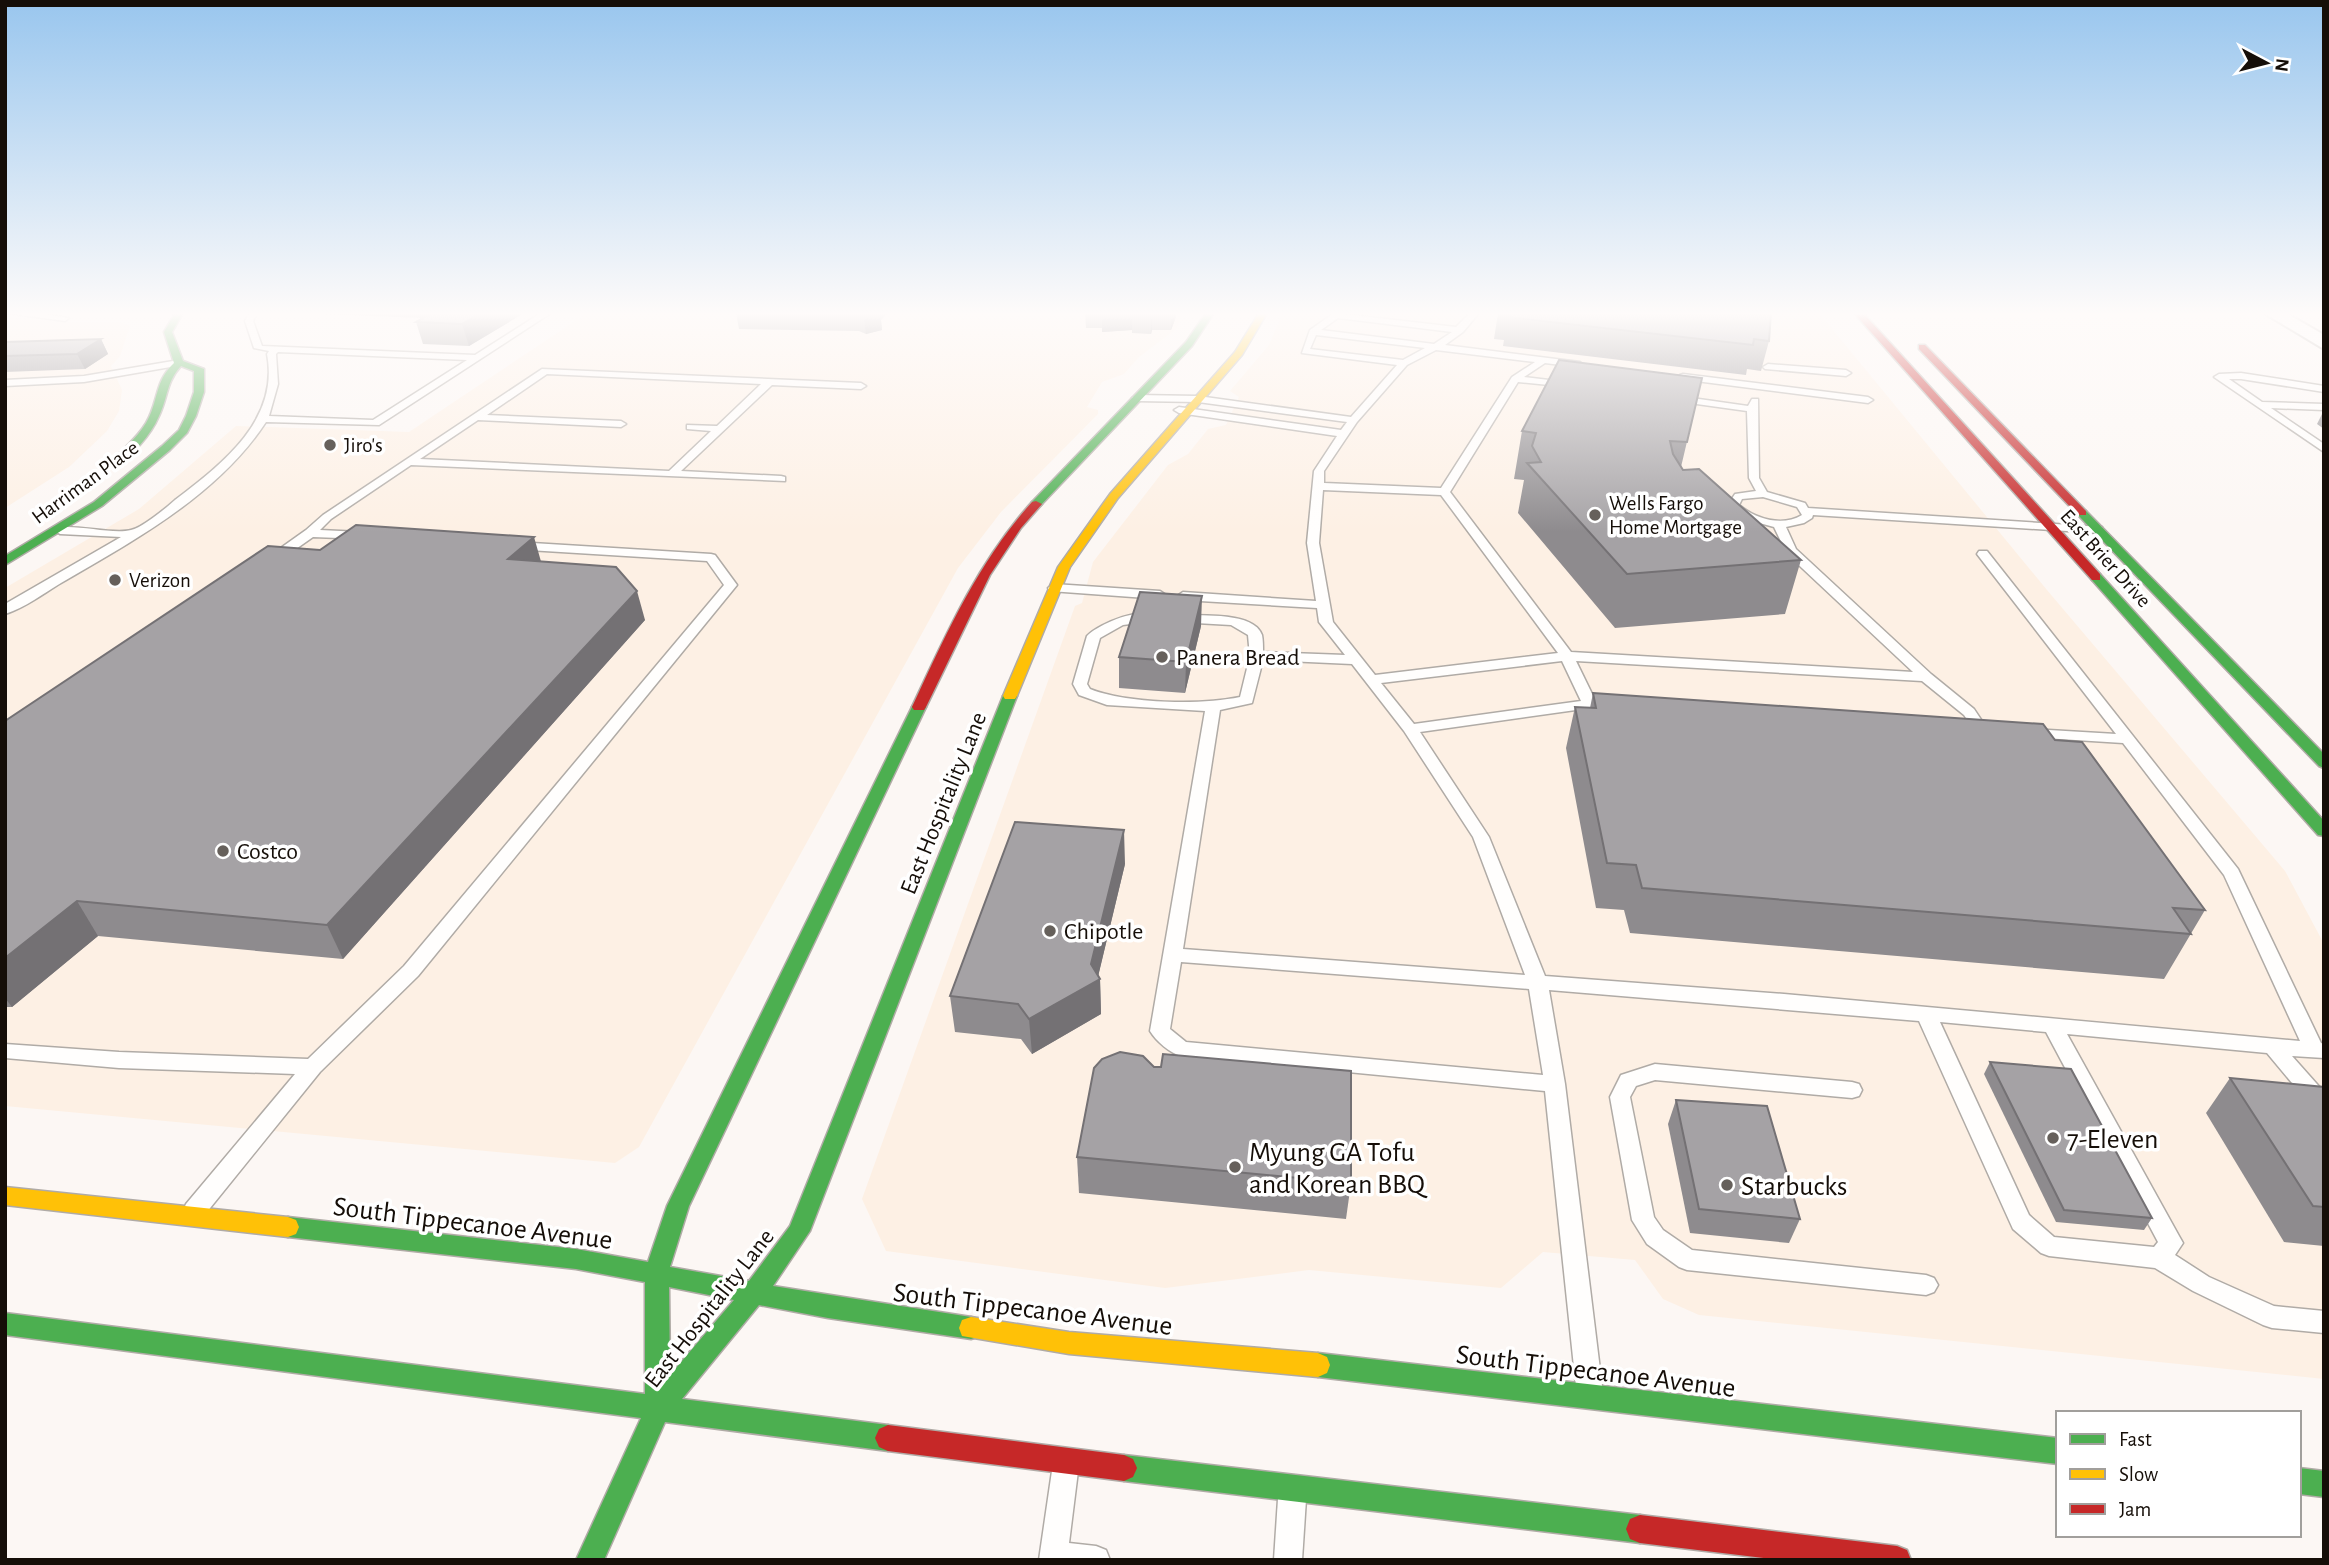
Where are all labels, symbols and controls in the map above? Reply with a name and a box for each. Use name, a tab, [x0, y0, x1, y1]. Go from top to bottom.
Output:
north arrow	[2231, 28, 2301, 98]
text: N	[2271, 57, 2292, 73]
place label: Jiro's	[344, 435, 383, 456]
street label: Harriman Place	[28, 437, 143, 528]
marker: Jiro's	[322, 437, 338, 453]
place label: Wells Fargo Home Mortgage	[1609, 493, 1742, 538]
street label: East Brier Drive	[2056, 505, 2155, 611]
marker: Wells Fargo Home Mortgage	[1587, 507, 1603, 523]
place label: Verizon	[129, 570, 191, 591]
marker: Verizon	[107, 572, 123, 588]
place label: Panera Bread	[1176, 646, 1300, 670]
marker: Panera Bread	[1154, 649, 1170, 665]
street label: East Hospitality Lane	[896, 709, 991, 898]
place label: Costco	[237, 840, 298, 864]
marker: Costco	[215, 843, 231, 859]
place label: Chipotle	[1064, 920, 1143, 944]
marker: Chipotle	[1042, 923, 1058, 939]
place label: 7-Eleven	[2067, 1126, 2159, 1154]
marker: 7-Eleven	[2045, 1130, 2061, 1146]
place label: Myung GA Tofu and Korean BBQ	[1249, 1139, 1428, 1199]
marker: Myung GA Tofu and Korean BBQ	[1227, 1159, 1243, 1175]
place label: Starbucks	[1741, 1173, 1847, 1201]
marker: Starbucks	[1719, 1177, 1735, 1193]
street label: South Tippecanoe Avenue	[331, 1193, 614, 1255]
street label: East Hospitality Lane	[641, 1225, 779, 1392]
street label: South Tippecanoe Avenue	[891, 1279, 1174, 1341]
street label: South Tippecanoe Avenue	[1454, 1341, 1737, 1403]
legend	[2056, 1411, 2301, 1537]
text: Fast	[2119, 1429, 2152, 1450]
text: Slow	[2119, 1464, 2158, 1485]
text: Jam	[2119, 1499, 2151, 1520]

